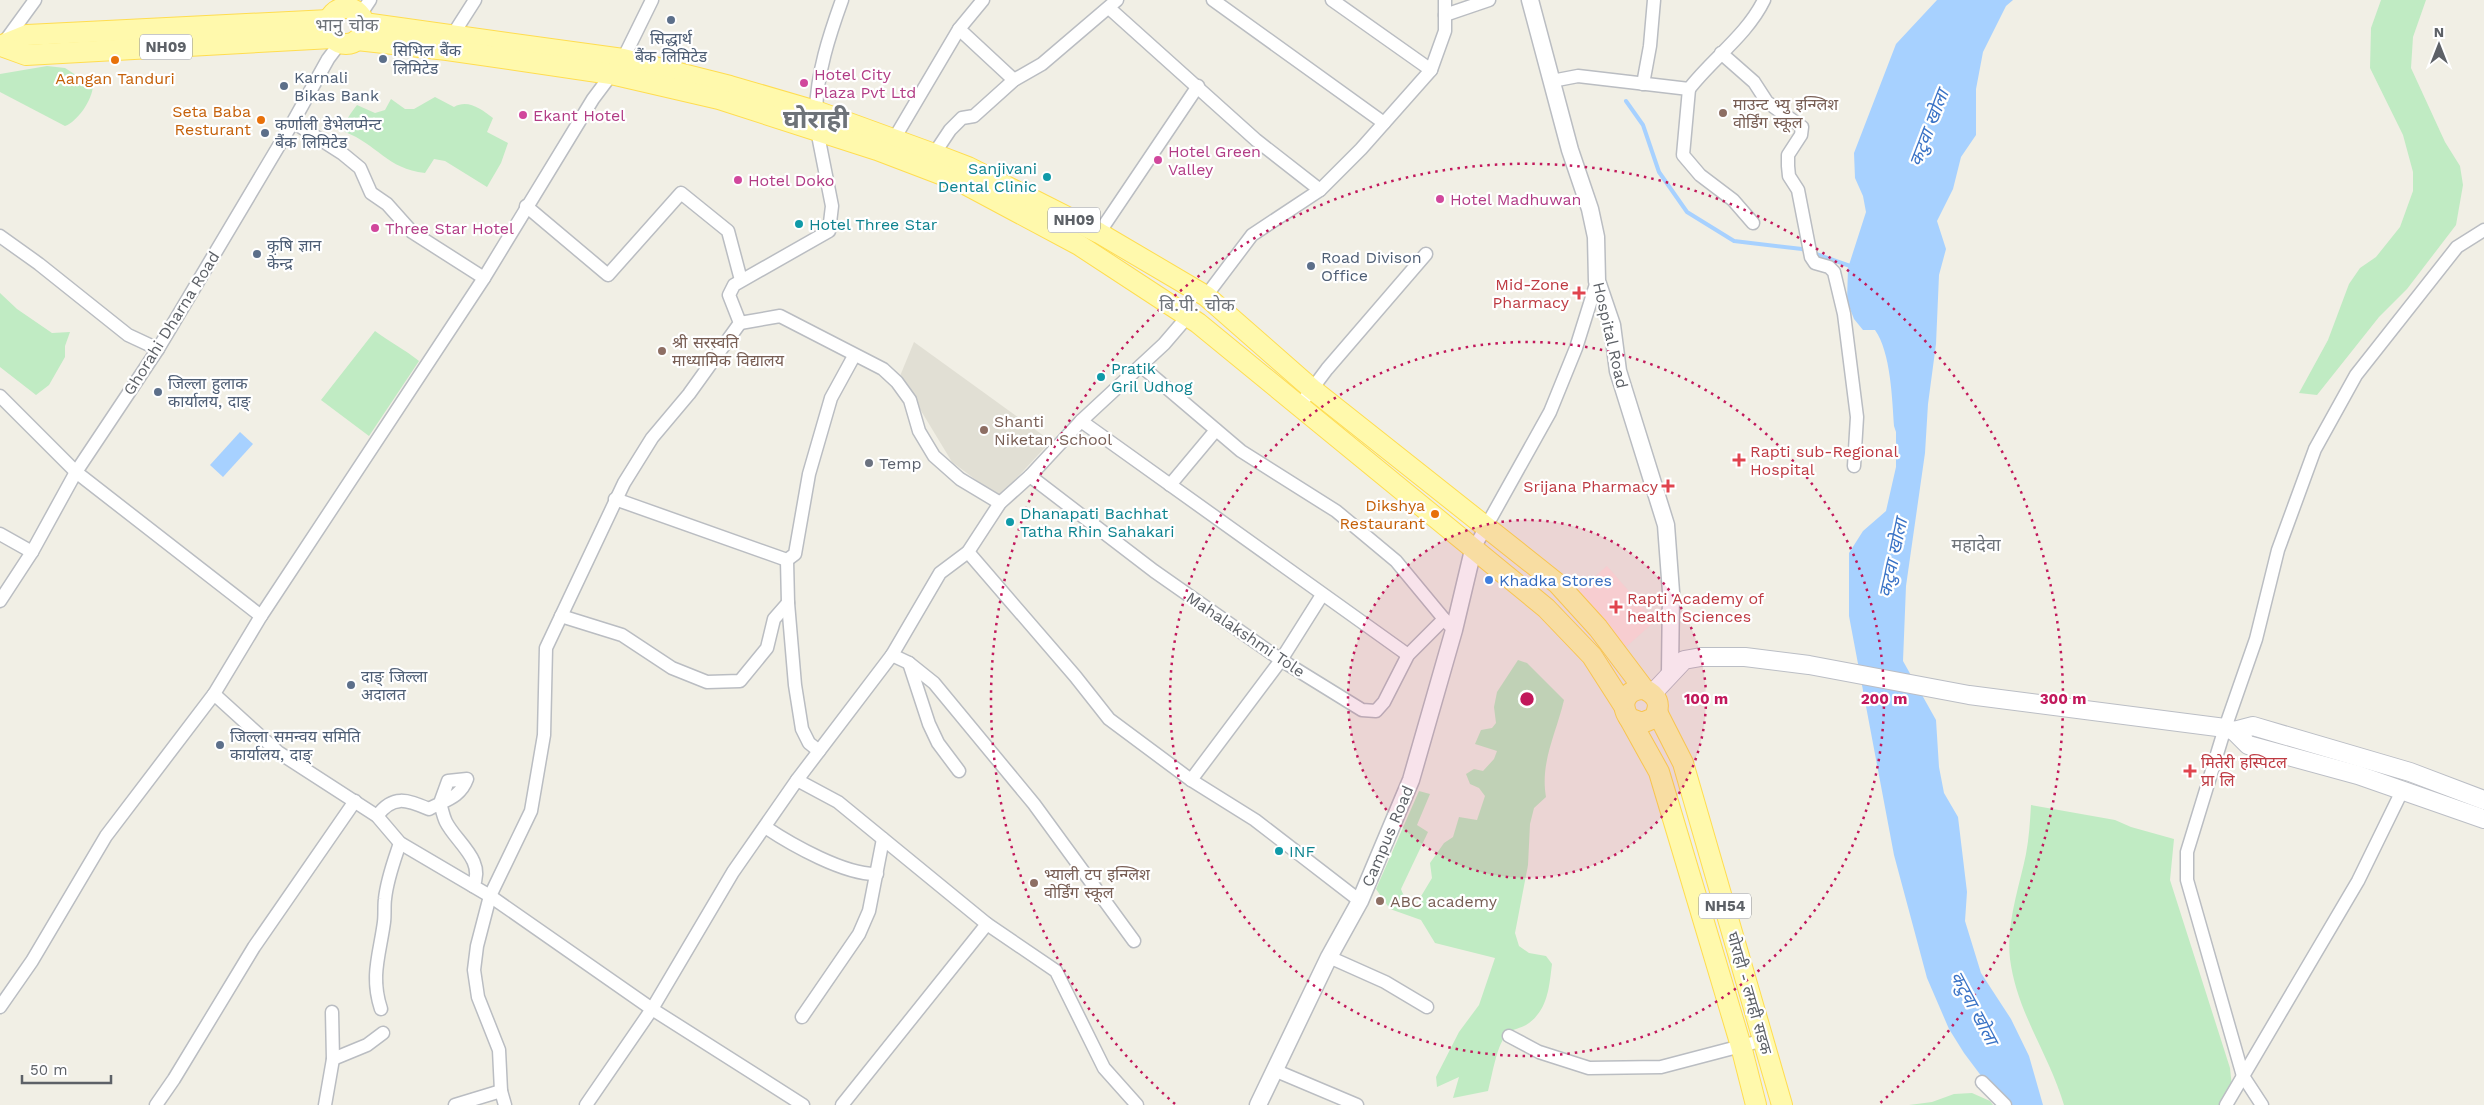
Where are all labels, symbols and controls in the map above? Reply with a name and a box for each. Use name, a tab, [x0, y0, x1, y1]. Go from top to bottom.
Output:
district label: भानु चोक	[315, 14, 380, 37]
marker: सिद्धार्थ बैंक लिमिटेड	[665, 14, 677, 26]
north arrow	[2414, 20, 2464, 70]
text: N	[2434, 24, 2444, 40]
place label: सिद्धार्थ बैंक लिमिटेड	[635, 29, 708, 66]
road number: NH09	[140, 34, 192, 60]
place label: सिभिल बैंक लिमिटेड	[393, 41, 462, 78]
marker: सिभिल बैंक लिमिटेड	[377, 53, 389, 65]
marker: Aangan Tanduri	[109, 54, 121, 66]
place label: Hotel City Plaza Pvt Ltd	[814, 65, 916, 102]
place label: Karnali Bikas Bank	[294, 68, 379, 105]
place label: Aangan Tanduri	[55, 69, 175, 88]
marker: Hotel City Plaza Pvt Ltd	[798, 77, 810, 89]
marker: Karnali Bikas Bank	[278, 80, 290, 92]
water label: कटुवा खोला	[1904, 84, 1955, 169]
place label: माउन्ट भ्यु इन्ग्लिश वोर्डिंग स्कूल	[1733, 95, 1839, 133]
place label: Seta Baba Resturant	[172, 102, 251, 139]
district label: घोराही	[783, 104, 850, 134]
place label: Ekant Hotel	[533, 106, 625, 125]
marker: माउन्ट भ्यु इन्ग्लिश वोर्डिंग स्कूल	[1717, 107, 1729, 119]
marker: Ekant Hotel	[517, 109, 529, 121]
marker: Seta Baba Resturant	[255, 114, 267, 126]
place label: कर्णाली डेभेलप्मेन्ट बैंक लिमिटेड	[275, 115, 382, 152]
marker: कर्णाली डेभेलप्मेन्ट बैंक लिमिटेड	[259, 127, 271, 139]
place label: Hotel Green Valley	[1168, 142, 1261, 179]
marker: Hotel Green Valley	[1152, 154, 1164, 166]
place label: Sanjivani Dental Clinic	[938, 159, 1037, 196]
place label: Hotel Doko	[748, 171, 834, 190]
marker: Sanjivani Dental Clinic	[1041, 171, 1053, 183]
marker: Hotel Doko	[732, 174, 744, 186]
place label: Hotel Madhuwan	[1450, 190, 1581, 209]
marker: Hotel Madhuwan	[1434, 193, 1446, 205]
road number: NH09	[1048, 208, 1100, 232]
place label: Hotel Three Star	[809, 215, 938, 234]
marker: Hotel Three Star	[793, 218, 805, 230]
place label: Three Star Hotel	[385, 219, 514, 238]
marker: Three Star Hotel	[369, 222, 381, 234]
place label: कृषि ज्ञान केन्द्र	[267, 236, 323, 273]
street label: Ghorahi Dharna Road	[119, 248, 223, 399]
marker: कृषि ज्ञान केन्द्र	[251, 248, 263, 260]
place label: Road Divison Office	[1321, 248, 1422, 285]
marker: Road Divison Office	[1305, 260, 1317, 272]
place label: Mid-Zone Pharmacy	[1493, 275, 1570, 312]
street label: Hospital Road	[1589, 280, 1632, 390]
marker: Mid-Zone Pharmacy	[1573, 287, 1585, 299]
district label: बि.पी. चोक	[1159, 294, 1236, 315]
place label: श्री सरस्वति माध्यामिक विद्यालय	[672, 333, 785, 370]
marker: श्री सरस्वति माध्यामिक विद्यालय	[656, 345, 668, 357]
place label: Pratik Gril Udhog	[1111, 359, 1193, 396]
marker: Pratik Gril Udhog	[1095, 371, 1107, 383]
place label: जिल्ला हुलाक कार्यालय, दाङ्	[168, 374, 251, 412]
marker: जिल्ला हुलाक कार्यालय, दाङ्	[152, 386, 164, 398]
place label: Shanti Niketan School	[994, 412, 1112, 449]
marker: Shanti Niketan School	[978, 424, 990, 436]
place label: Rapti sub-Regional Hospital	[1750, 442, 1898, 479]
marker: Rapti sub-Regional Hospital	[1732, 453, 1746, 467]
place label: Temp	[879, 454, 921, 473]
marker: Temp	[863, 457, 875, 469]
place label: Srijana Pharmacy	[1523, 477, 1659, 496]
marker: Srijana Pharmacy	[1662, 480, 1674, 492]
place label: Dikshya Restaurant	[1339, 496, 1425, 533]
place label: Dhanapati Bachhat Tatha Rhin Sahakari	[1020, 504, 1174, 541]
marker: Dikshya Restaurant	[1429, 508, 1441, 520]
water label: कटुवा खोला	[1874, 513, 1913, 599]
marker: Dhanapati Bachhat Tatha Rhin Sahakari	[1004, 516, 1016, 528]
district label: महादेवा	[1951, 534, 2001, 555]
place label: Khadka Stores	[1499, 571, 1612, 590]
marker: Khadka Stores	[1483, 574, 1495, 586]
street label: Mahalakshmi Tole	[1183, 588, 1309, 681]
place label: Rapti Academy of health Sciences	[1627, 589, 1765, 626]
marker: Rapti Academy of health Sciences	[1609, 600, 1623, 614]
place label: दाङ् जिल्ला अदालत	[361, 667, 428, 704]
marker: दाङ् जिल्ला अदालत	[345, 679, 357, 691]
centre of rings	[1518, 690, 1536, 708]
text: 100 m	[1684, 690, 1728, 708]
text: 200 m	[1861, 690, 1907, 708]
text: 300 m	[2040, 690, 2086, 708]
place label: जिल्ला समन्वय समिति कार्यालय, दाङ्	[230, 727, 361, 765]
marker: जिल्ला समन्वय समिति कार्यालय, दाङ्	[214, 739, 226, 751]
place label: मितेरी हस्पिटल प्रा लि	[2201, 753, 2288, 790]
marker: मितेरी हस्पिटल प्रा लि	[2183, 764, 2197, 778]
street label: Campus Road	[1358, 783, 1417, 890]
place label: INF	[1289, 842, 1315, 861]
marker: INF	[1273, 845, 1285, 857]
place label: भ्याली टप इन्ग्लिश वोर्डिंग स्कूल	[1044, 865, 1151, 903]
marker: भ्याली टप इन्ग्लिश वोर्डिंग स्कूल	[1028, 877, 1040, 889]
place label: ABC academy	[1390, 892, 1498, 911]
road number: NH54	[1699, 894, 1751, 918]
marker: ABC academy	[1374, 895, 1386, 907]
street label: घोराही - लमही सडक	[1723, 930, 1776, 1057]
water label: कटुवा खोला	[1946, 968, 2004, 1051]
scale bar	[22, 1052, 111, 1084]
text: 50 m	[30, 1061, 67, 1079]

